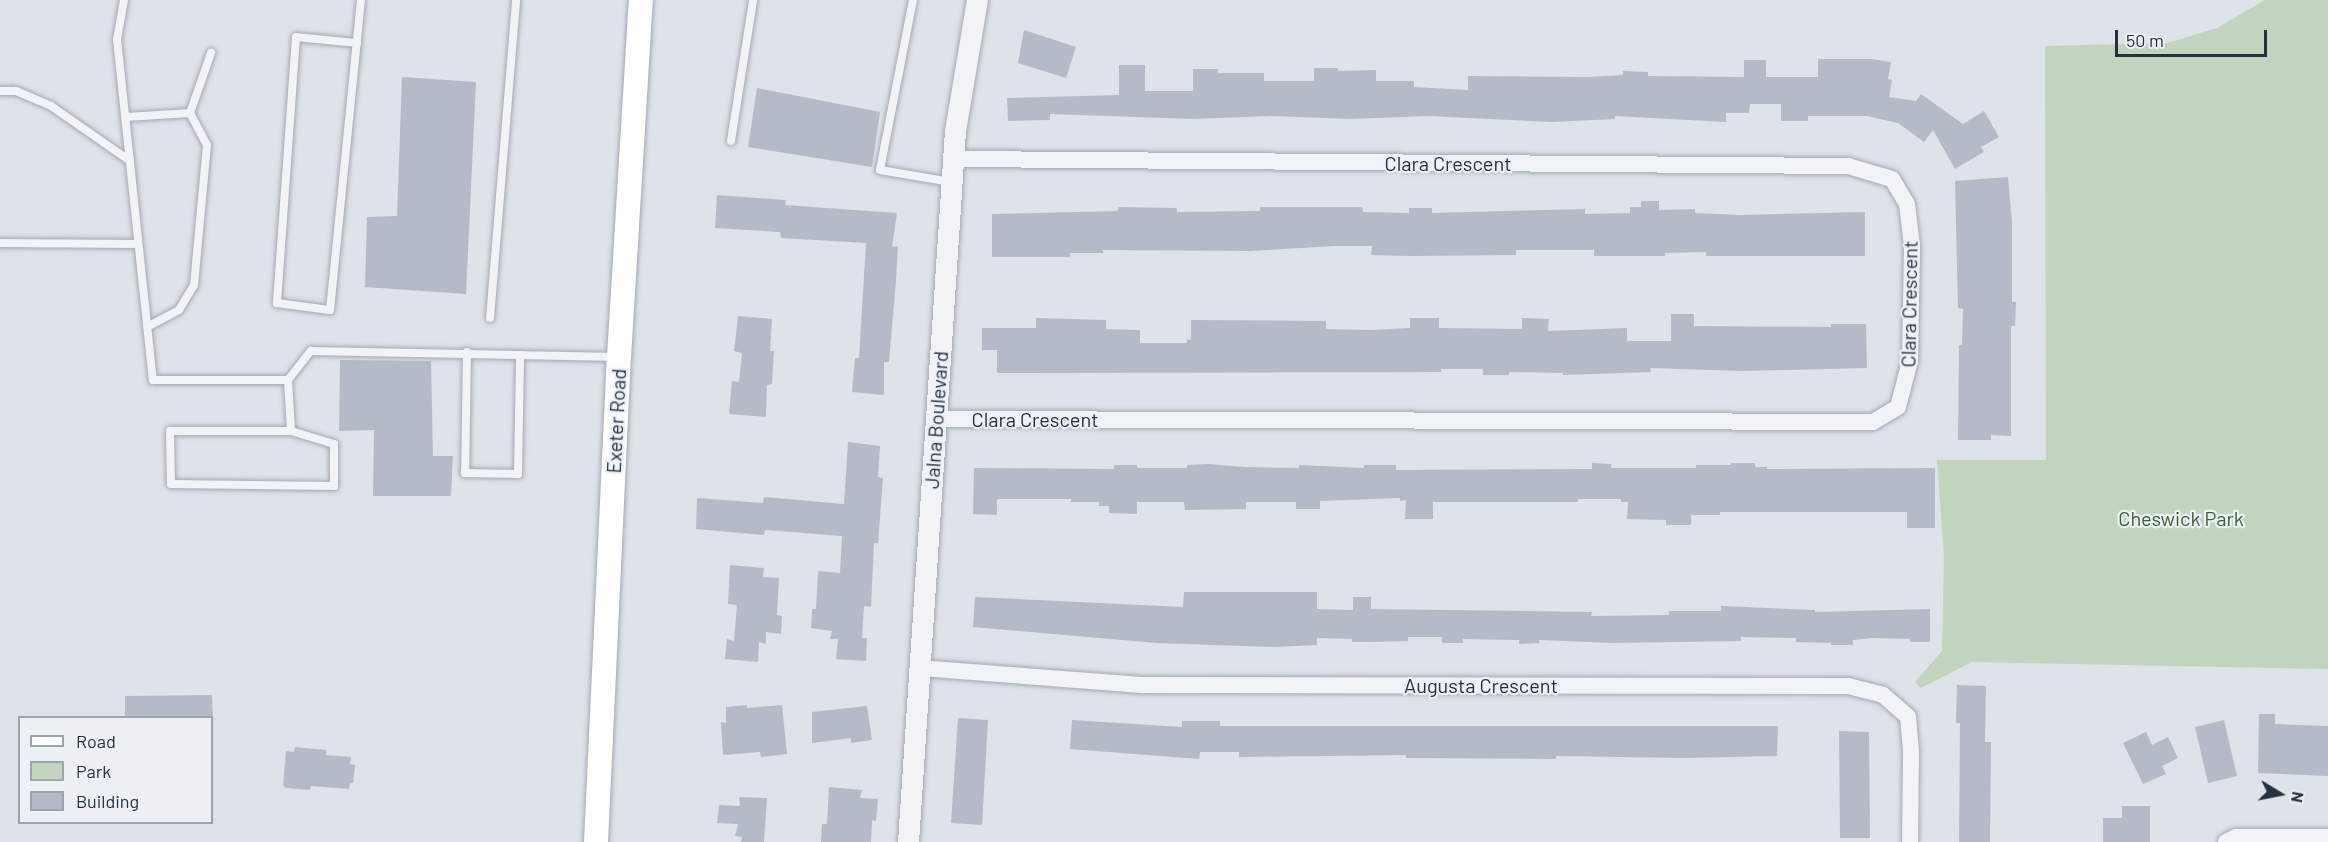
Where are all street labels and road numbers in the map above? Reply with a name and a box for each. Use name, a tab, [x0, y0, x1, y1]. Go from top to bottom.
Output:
street label: Clara Crescent	[1385, 151, 1511, 175]
street label: Clara Crescent	[1896, 240, 1922, 368]
street label: Jalna Boulevard	[919, 350, 953, 490]
street label: Exeter Road	[601, 368, 631, 474]
street label: Clara Crescent	[972, 407, 1098, 431]
street label: Augusta Crescent	[1404, 673, 1558, 697]

